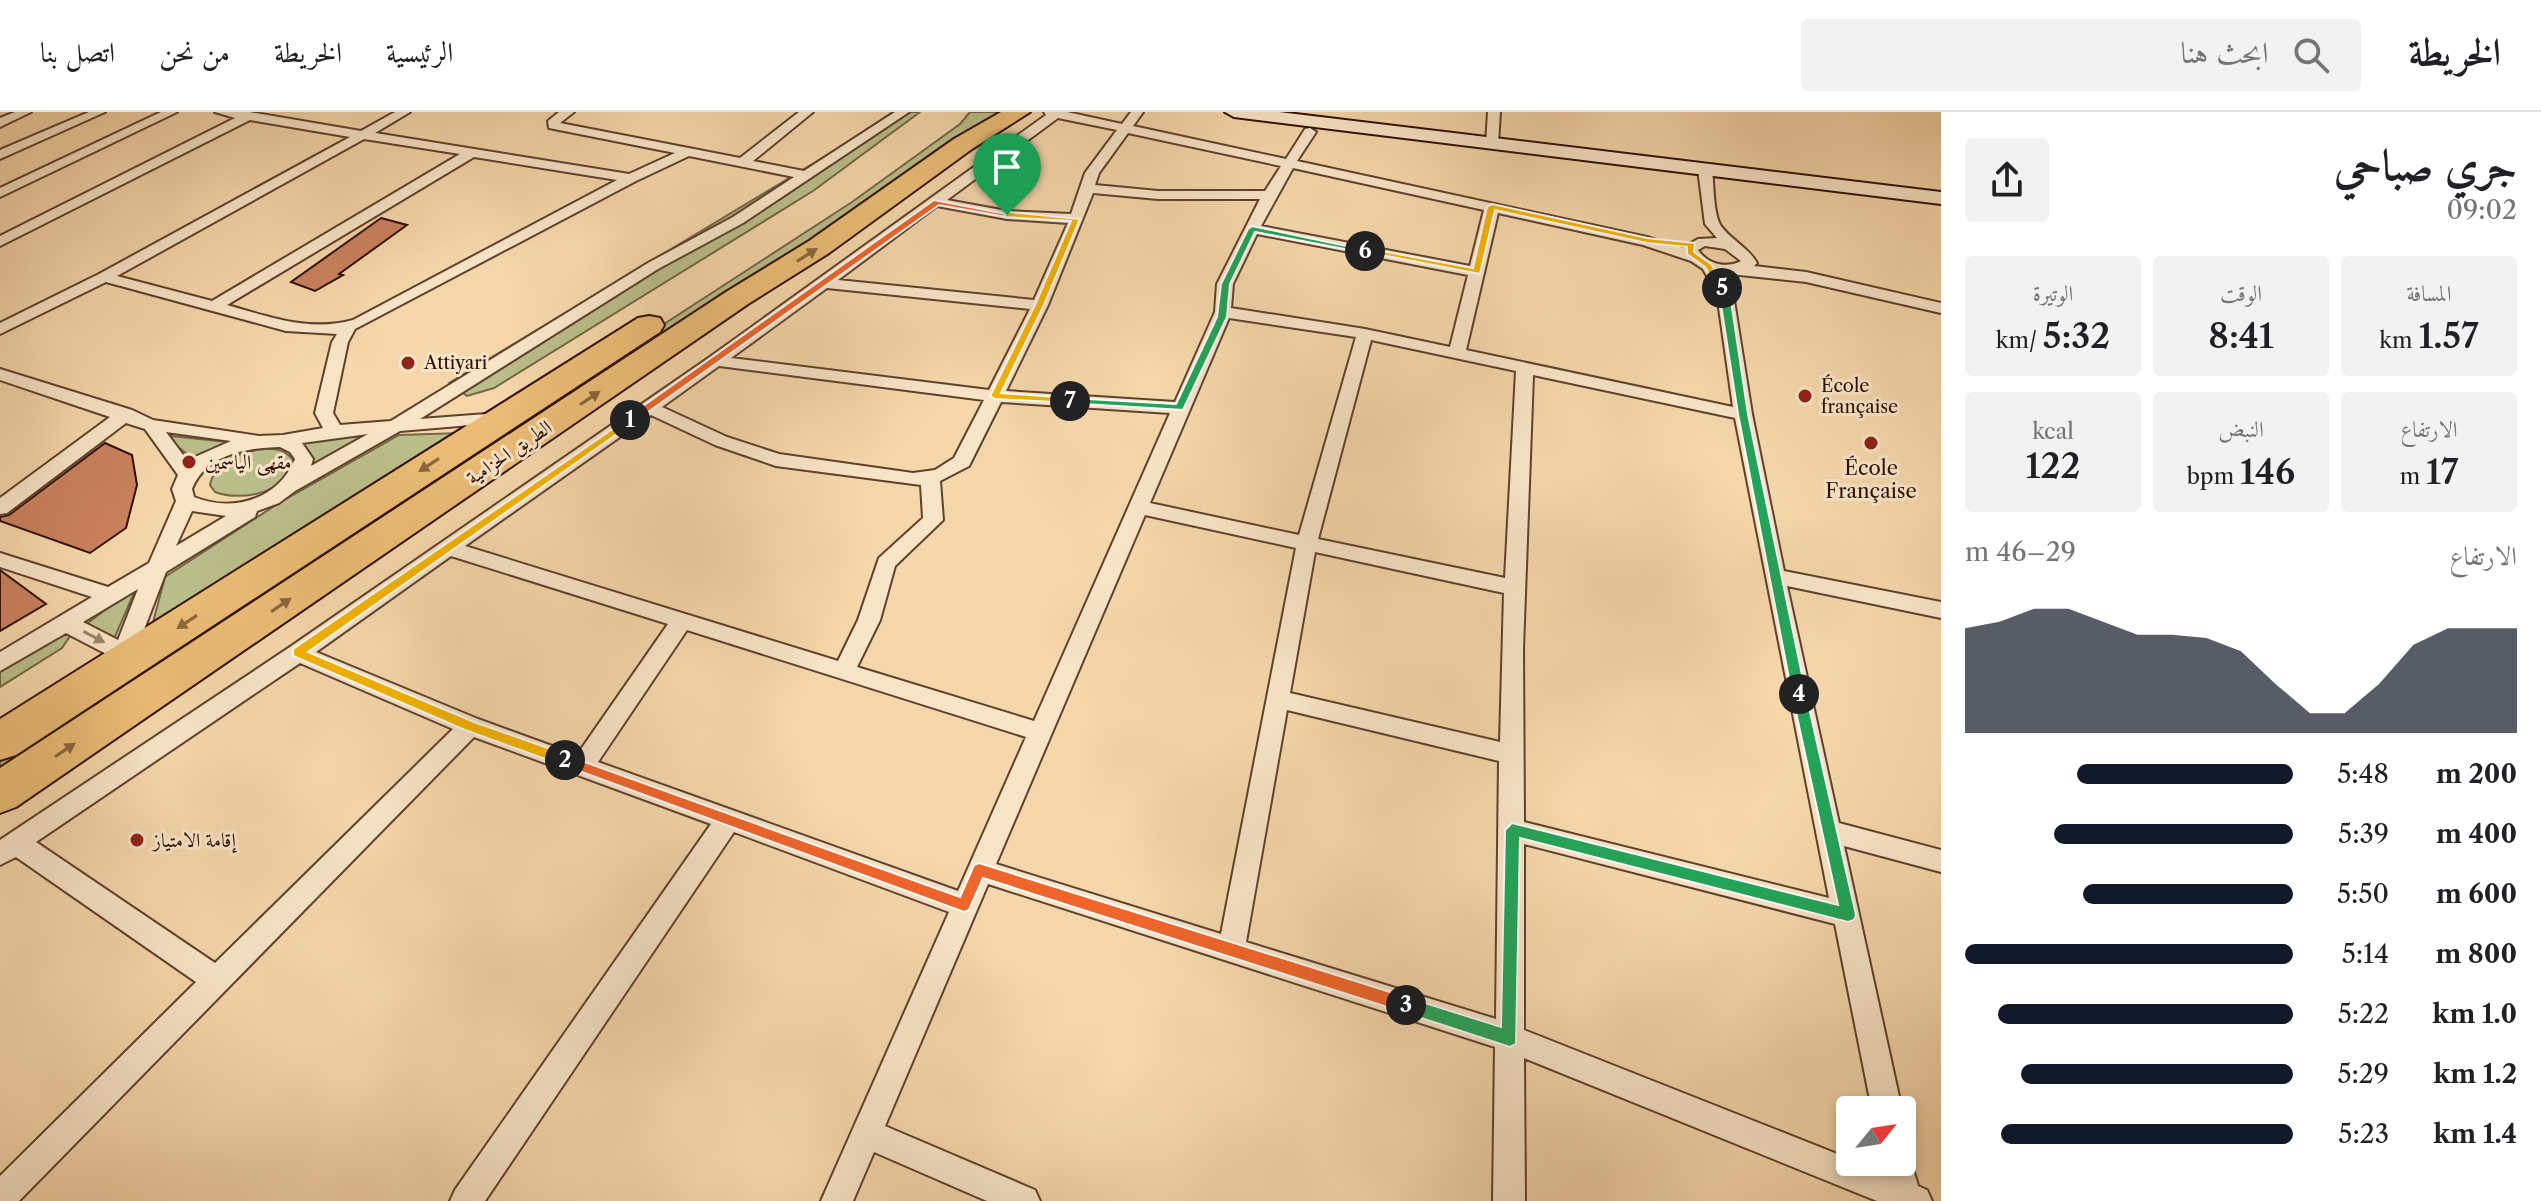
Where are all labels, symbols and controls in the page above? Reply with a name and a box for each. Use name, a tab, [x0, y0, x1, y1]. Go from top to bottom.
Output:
search box	[1801, 19, 2361, 91]
text: الخريطة	[2409, 28, 2501, 75]
icon: search	[2289, 33, 2333, 77]
text: ابحث هنا	[2181, 34, 2269, 71]
text: اتصل بنا	[40, 35, 115, 69]
text: من نحن	[159, 35, 230, 69]
text: الخريطة	[274, 35, 342, 69]
text: الرئيسية	[386, 35, 453, 69]
pin	[973, 133, 1041, 215]
text: جري صباحي	[2334, 137, 2517, 191]
button: share	[1965, 138, 2049, 222]
icon: arrive	[985, 145, 1029, 189]
text: 09:02	[2447, 194, 2517, 226]
pin: 6	[1345, 231, 1385, 271]
text: 6	[1358, 237, 1372, 264]
one-way arrow	[796, 247, 817, 262]
pin: 5	[1702, 268, 1742, 308]
text: 5	[1716, 274, 1728, 301]
text: الوتيرة	[2033, 280, 2073, 307]
text: الوقت	[2220, 280, 2262, 307]
text: المسافة	[2407, 280, 2451, 307]
text: 5:32	[2043, 315, 2110, 357]
text: 8:41	[2208, 315, 2274, 357]
text: 1.57	[2418, 315, 2479, 357]
text: /km	[1996, 327, 2043, 354]
text: km	[2379, 327, 2418, 354]
place label: Attiyari	[423, 352, 488, 374]
marker: Attiyari	[399, 354, 417, 372]
place label: École française	[1821, 374, 1898, 418]
pin: 7	[1050, 381, 1090, 421]
text: 7	[1064, 387, 1076, 414]
marker: École française	[1796, 387, 1814, 405]
one-way arrow	[579, 391, 600, 406]
pin: 1	[610, 400, 650, 440]
text: 1	[625, 406, 635, 433]
street label: الطريق الحزامية	[462, 415, 557, 490]
text: النبض	[2218, 416, 2264, 443]
text: الارتفاع	[2400, 416, 2458, 443]
text: kcal	[2032, 418, 2074, 445]
marker: École Française	[1862, 434, 1880, 452]
text: 122	[2026, 445, 2080, 487]
place label: مقهى الياسمين	[205, 450, 292, 476]
text: 146	[2240, 451, 2295, 493]
text: 17	[2426, 451, 2458, 493]
marker: مقهى الياسمين	[180, 453, 198, 471]
place label: École Française	[1825, 455, 1917, 503]
one-way arrow	[418, 457, 439, 472]
text: bpm	[2187, 463, 2240, 490]
text: m	[2400, 463, 2426, 490]
text: 29–46 m	[1965, 536, 2076, 568]
text: الارتفاع	[2450, 540, 2517, 572]
one-way arrow	[270, 598, 292, 613]
one-way arrow	[177, 614, 198, 629]
one-way arrow	[82, 631, 105, 644]
pin: 4	[1779, 674, 1819, 714]
text: 4	[1792, 680, 1806, 707]
pin: 2	[545, 740, 585, 780]
one-way arrow	[54, 743, 76, 758]
text: 2	[559, 746, 572, 773]
text: 5:48	[2337, 758, 2389, 790]
text: 200 m	[2436, 758, 2517, 790]
text: 5:39	[2338, 818, 2389, 850]
text: 400 m	[2436, 818, 2517, 850]
place label: إقامة الامتياز	[151, 828, 237, 854]
marker: إقامة الامتياز	[128, 831, 146, 849]
text: 5:50	[2337, 878, 2389, 910]
text: 600 m	[2436, 878, 2517, 910]
text: 5:14	[2342, 938, 2389, 970]
text: 800 m	[2435, 938, 2517, 970]
pin: 3	[1386, 985, 1426, 1025]
text: 3	[1400, 991, 1412, 1018]
text: 5:22	[2338, 998, 2389, 1030]
text: 1.0 km	[2432, 998, 2517, 1030]
text: 5:29	[2337, 1058, 2389, 1090]
text: 1.2 km	[2433, 1058, 2517, 1090]
north arrow	[1836, 1096, 1916, 1176]
map controls	[1836, 1096, 1916, 1176]
text: 5:23	[2338, 1118, 2389, 1150]
text: 1.4 km	[2433, 1118, 2517, 1150]

